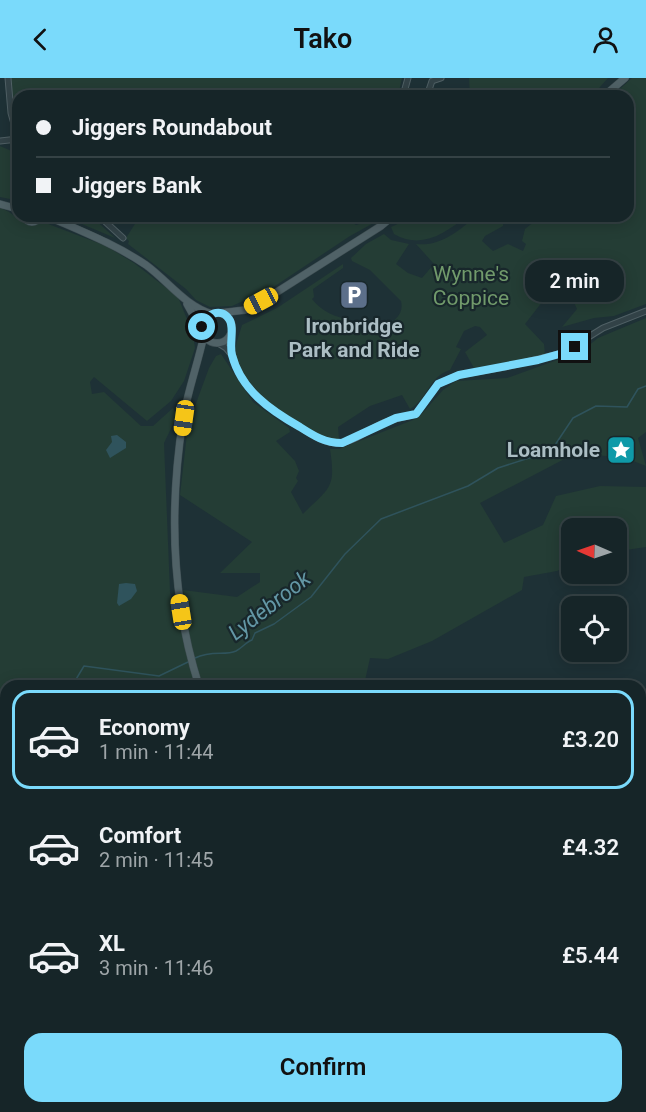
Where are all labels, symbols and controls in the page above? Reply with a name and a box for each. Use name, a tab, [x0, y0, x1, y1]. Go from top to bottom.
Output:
icon: back	[24, 23, 57, 56]
text: Tako	[294, 23, 352, 55]
icon: person	[589, 23, 622, 56]
text: Jiggers Roundabout	[72, 115, 272, 140]
text: Jiggers Bank	[72, 173, 202, 198]
callout: 2 min	[526, 260, 624, 302]
park label: Wynne's Coppice	[433, 262, 509, 310]
text: 2 min	[549, 269, 600, 293]
parking icon: Ironbridge Park and Ride	[338, 279, 370, 311]
car	[241, 285, 281, 317]
route start	[188, 313, 215, 340]
place label: Ironbridge Park and Ride	[288, 314, 420, 362]
route end	[561, 333, 588, 360]
car	[173, 399, 195, 437]
place icon: Loamhole	[605, 434, 637, 466]
place label: Loamhole	[507, 438, 600, 462]
north arrow	[561, 518, 627, 584]
map controls	[561, 518, 627, 662]
water label: Lydebrook	[223, 565, 316, 645]
car	[169, 593, 193, 631]
button: locate	[561, 596, 627, 662]
icon: car	[27, 713, 81, 767]
text: Economy	[99, 715, 190, 740]
text: £3.20	[562, 727, 619, 752]
text: 1 min · 11:44	[99, 740, 214, 764]
icon: car	[27, 821, 81, 875]
text: Comfort	[99, 823, 181, 848]
text: £4.32	[562, 835, 619, 860]
text: 2 min · 11:45	[99, 848, 214, 872]
icon: car	[27, 929, 81, 983]
text: XL	[99, 931, 125, 956]
text: £5.44	[562, 943, 619, 968]
text: 3 min · 11:46	[99, 956, 214, 980]
button: Confirm	[24, 1033, 622, 1102]

